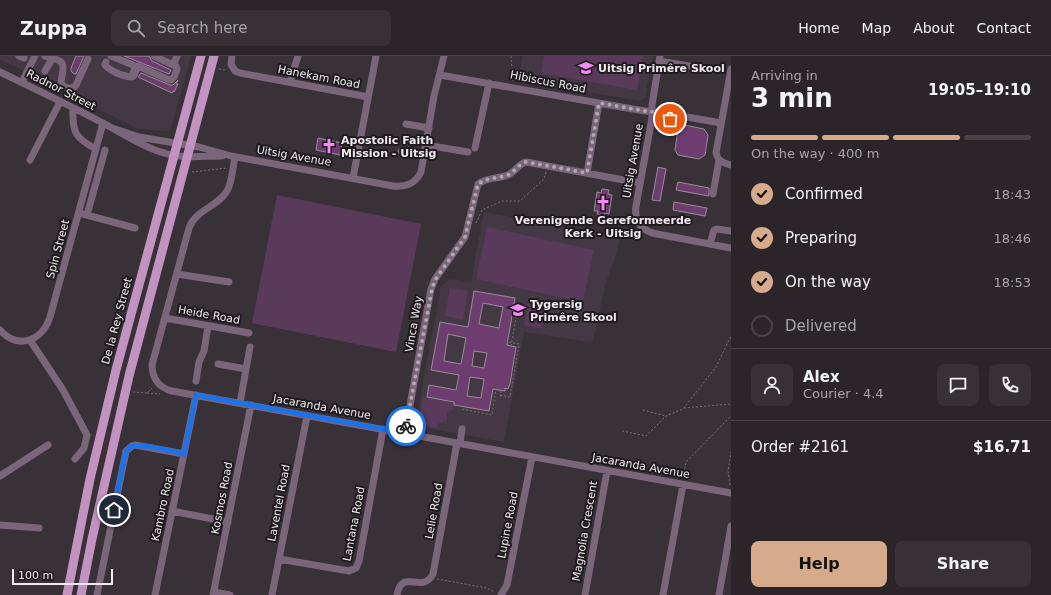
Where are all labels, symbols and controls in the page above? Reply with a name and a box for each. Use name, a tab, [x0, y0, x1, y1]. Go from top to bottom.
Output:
search box	[111, 10, 391, 46]
text: Zuppa	[20, 17, 87, 39]
icon: search	[125, 17, 147, 39]
text: Search here	[157, 19, 247, 37]
text: Home	[798, 20, 840, 36]
text: Map	[862, 20, 891, 36]
text: About	[913, 20, 955, 36]
text: Contact	[977, 20, 1031, 36]
school or university icon: Uitsig Primêre Skool	[577, 59, 595, 77]
place label: Uitsig Primêre Skool	[598, 62, 725, 75]
street label: Hanekam Road	[277, 63, 361, 91]
street label: Radnor Street	[24, 67, 99, 113]
street label: Hibiscus Road	[509, 68, 587, 96]
text: Arriving in	[751, 68, 818, 83]
text: 19:05–19:10	[928, 81, 1031, 99]
text: 3 min	[751, 83, 833, 113]
pin	[653, 102, 687, 136]
icon: bag	[659, 108, 681, 130]
street label: Uitsig Avenue	[620, 122, 646, 199]
place label: Apostolic Faith Mission - Uitsig	[341, 134, 436, 160]
church icon: Apostolic Faith Mission - Uitsig	[320, 137, 338, 155]
street label: Uitsig Avenue	[256, 143, 333, 169]
text: On the way · 400 m	[751, 146, 879, 161]
icon: check	[751, 183, 773, 205]
text: Confirmed	[785, 185, 863, 203]
text: 18:43	[994, 187, 1031, 202]
church icon: Verenigende Gereformeerde Kerk - Uitsig	[594, 194, 612, 212]
place label: Verenigende Gereformeerde Kerk - Uitsig	[515, 214, 691, 240]
street label: Spin Street	[44, 217, 72, 280]
icon: check	[751, 227, 773, 249]
text: Preparing	[785, 229, 857, 247]
text: 18:46	[994, 231, 1031, 246]
icon: check	[751, 271, 773, 293]
text: On the way	[785, 273, 871, 291]
street label: De la Rey Street	[99, 275, 135, 366]
text: 18:53	[994, 275, 1031, 290]
street label: Vinca Way	[403, 294, 425, 353]
place label: Tygersig Primêre Skool	[530, 298, 617, 324]
school or university icon: Tygersig Primêre Skool	[509, 301, 527, 319]
street label: Heide Road	[177, 303, 241, 327]
text: Delivered	[785, 317, 857, 335]
button: person	[751, 364, 793, 406]
button: chat	[937, 364, 979, 406]
button: phone	[989, 364, 1031, 406]
text: Alex	[803, 368, 840, 386]
text: Courier · 4.4	[803, 386, 884, 401]
street label: Jacaranda Avenue	[271, 392, 372, 422]
courier	[386, 406, 426, 446]
icon: bike	[395, 415, 417, 437]
text: Order #2161	[751, 438, 849, 456]
text: $16.71	[973, 438, 1031, 456]
street label: Jacaranda Avenue	[590, 451, 691, 481]
street label: Kosmos Road	[209, 461, 235, 535]
street label: Laventel Road	[265, 463, 293, 543]
street label: Kambro Road	[149, 468, 177, 542]
street label: Magnolia Crescent	[570, 479, 600, 582]
street label: Lelie Road	[423, 482, 445, 540]
street label: Lantana Road	[340, 486, 368, 562]
street label: Lupine Road	[495, 490, 521, 560]
pin	[97, 493, 131, 527]
icon: home	[103, 499, 125, 521]
button: Help	[751, 541, 887, 587]
button: Share	[895, 541, 1031, 587]
scale bar	[12, 567, 113, 586]
text: 100 m	[18, 569, 53, 582]

